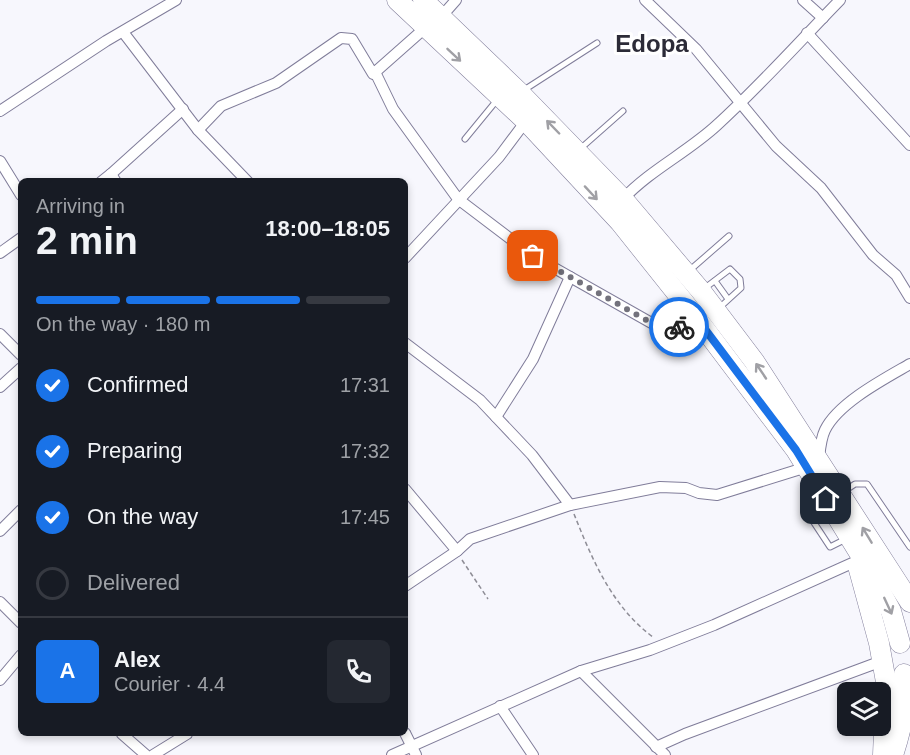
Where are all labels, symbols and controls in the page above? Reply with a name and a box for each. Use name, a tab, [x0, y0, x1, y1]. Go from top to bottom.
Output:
district label: Edopa	[615, 30, 689, 57]
one-way arrow	[447, 48, 462, 62]
one-way arrow	[546, 120, 560, 135]
one-way arrow	[584, 186, 598, 201]
text: Arriving in	[36, 195, 125, 217]
text: 18:00–18:05	[265, 216, 390, 241]
text: 2 min	[36, 219, 138, 262]
pin	[507, 230, 558, 281]
icon: bag	[516, 239, 549, 272]
courier	[649, 297, 709, 357]
icon: bike	[663, 311, 696, 344]
text: On the way · 180 m	[36, 313, 211, 335]
one-way arrow	[755, 363, 767, 380]
icon: check	[36, 369, 69, 402]
text: Confirmed	[87, 372, 188, 397]
text: 17:31	[340, 374, 390, 396]
icon: check	[36, 435, 69, 468]
text: Preparing	[87, 438, 182, 463]
text: 17:32	[340, 440, 390, 462]
pin	[800, 473, 851, 524]
icon: home	[809, 482, 842, 515]
icon: check	[36, 501, 69, 534]
text: On the way	[87, 504, 198, 529]
text: 17:45	[340, 506, 390, 528]
one-way arrow	[861, 527, 873, 544]
text: Delivered	[87, 570, 180, 595]
one-way arrow	[882, 597, 894, 615]
button: phone	[327, 640, 390, 703]
text: Alex	[114, 647, 160, 672]
text: A	[60, 658, 75, 683]
text: Courier · 4.4	[114, 673, 225, 695]
map controls	[837, 682, 891, 736]
button: layers	[837, 682, 891, 736]

